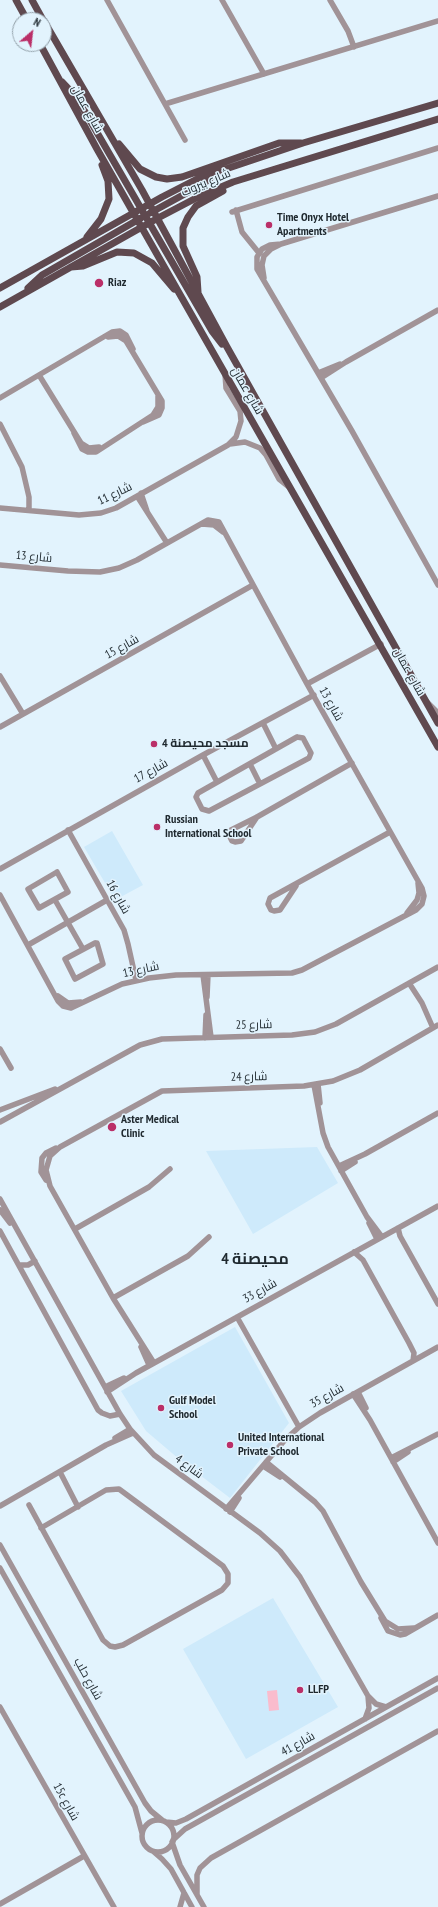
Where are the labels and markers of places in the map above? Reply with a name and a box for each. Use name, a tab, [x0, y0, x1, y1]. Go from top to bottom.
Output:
place label: Time Onyx Hotel Apartments	[277, 211, 349, 239]
marker: Time Onyx Hotel Apartments	[264, 220, 274, 230]
place label: Riaz	[108, 276, 126, 290]
marker: Riaz	[93, 277, 105, 289]
place label: مسجد محيصنة 4	[162, 737, 249, 751]
marker: مسجد محيصنة 4	[149, 739, 159, 749]
place label: Russian International School	[165, 813, 251, 841]
marker: Russian International School	[152, 822, 162, 832]
place label: Aster Medical Clinic	[121, 1113, 179, 1141]
marker: Aster Medical Clinic	[106, 1121, 118, 1133]
place label: Gulf Model School	[169, 1394, 216, 1422]
marker: Gulf Model School	[156, 1403, 166, 1413]
place label: United International Private School	[238, 1431, 324, 1459]
marker: United International Private School	[225, 1440, 235, 1450]
place label: LLFP	[308, 1683, 329, 1697]
marker: LLFP	[295, 1685, 305, 1695]

